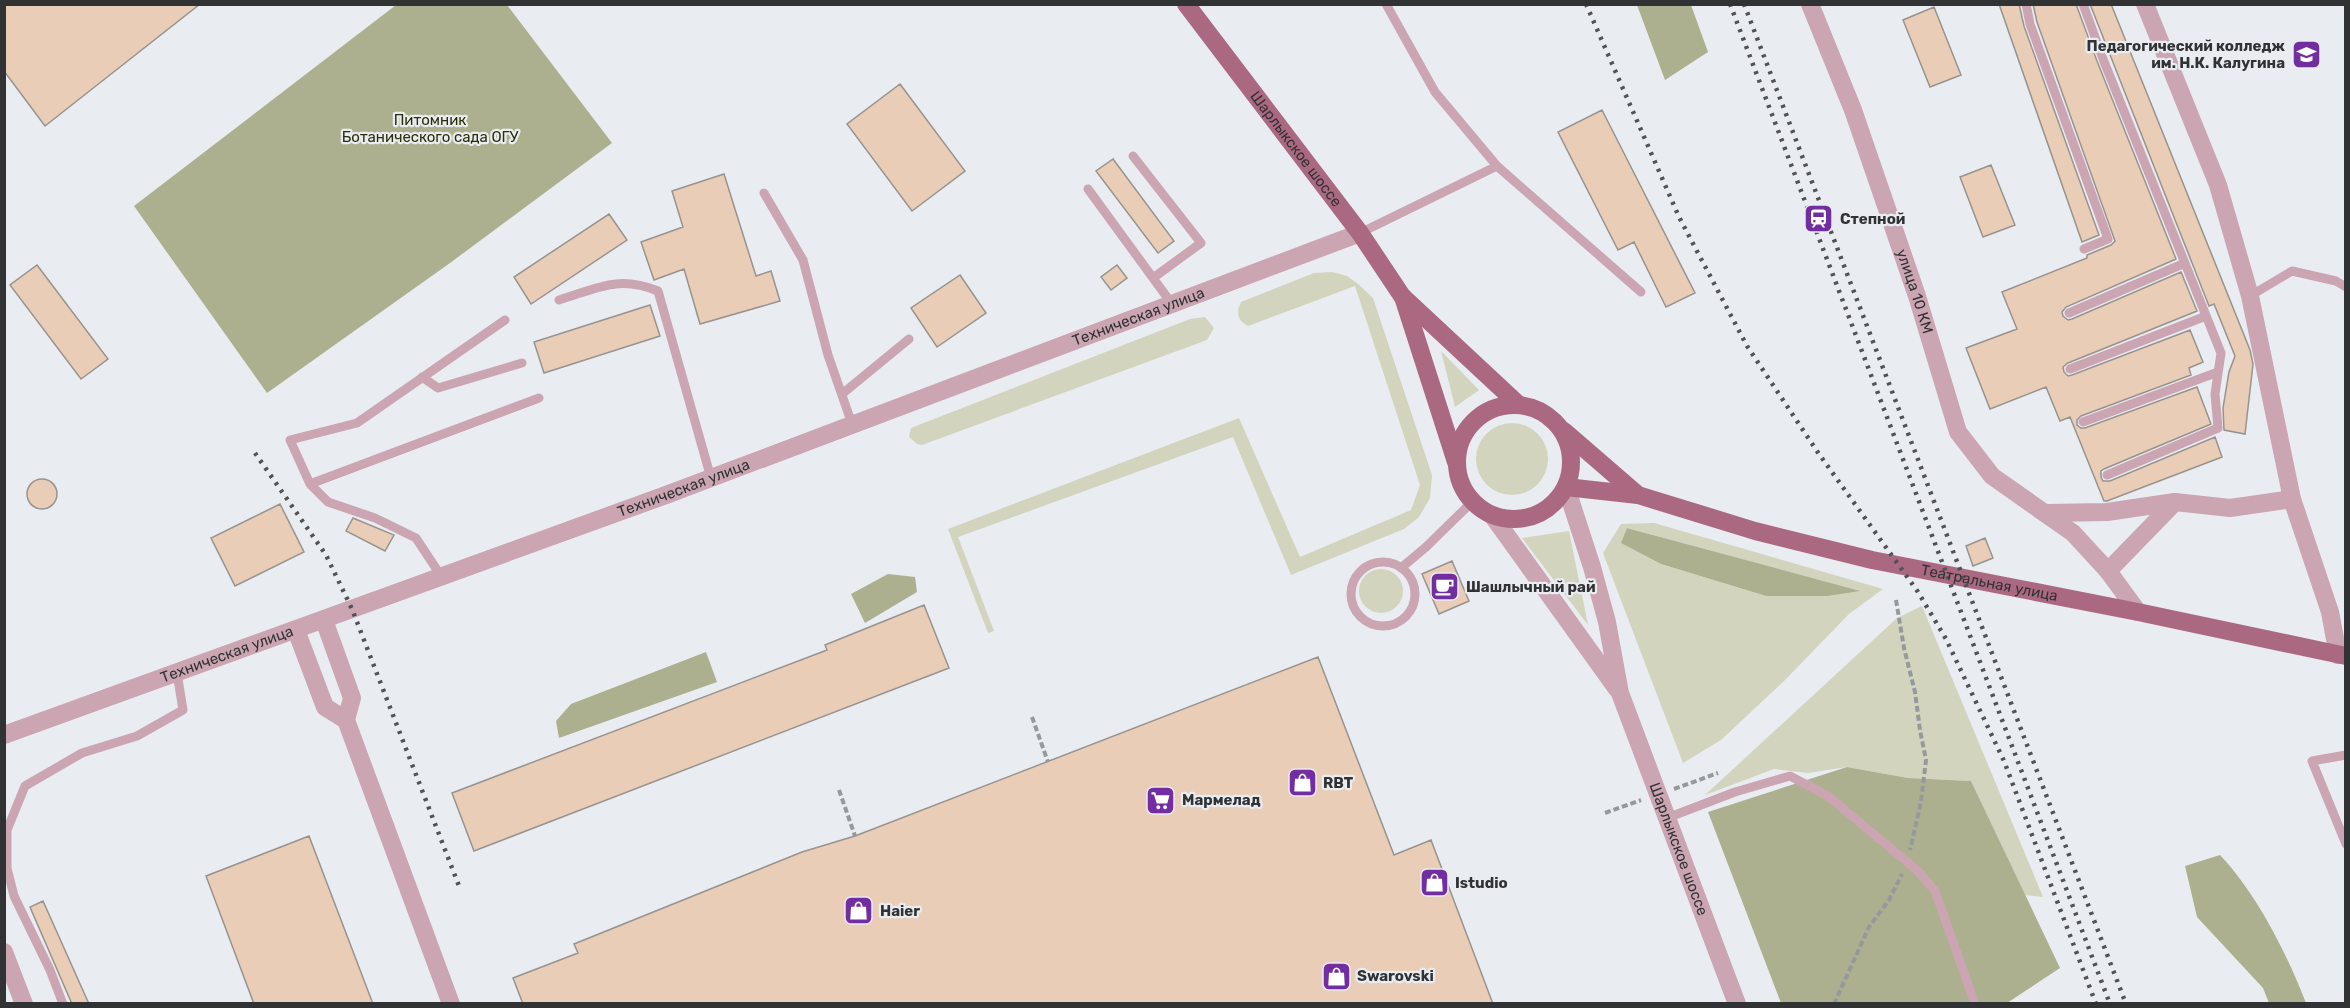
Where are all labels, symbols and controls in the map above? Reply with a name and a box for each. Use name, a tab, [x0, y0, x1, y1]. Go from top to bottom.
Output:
place label: Педагогический колледж им. Н.К. Калугина	[2087, 37, 2285, 72]
school or university icon: Педагогический колледж им. Н.К. Калугина	[2290, 39, 2322, 71]
street label: Шарлыкское шоссе	[1246, 88, 1346, 210]
park label: Питомник Ботанического сада ОГУ	[342, 111, 518, 146]
station icon: Степной	[1803, 203, 1835, 235]
place label: Степной	[1840, 210, 1905, 228]
street label: улица 10 КМ	[1893, 247, 1937, 336]
street label: Техническая улица	[1070, 284, 1207, 350]
street label: Техническая улица	[615, 455, 752, 521]
street label: Театральная улица	[1919, 561, 2059, 605]
cafe icon: Шашлычный рай	[1429, 571, 1461, 603]
place label: Шашлычный рай	[1466, 578, 1595, 596]
street label: Техническая улица	[158, 622, 296, 687]
shop icon: RBT	[1286, 767, 1318, 799]
place label: RBT	[1323, 774, 1354, 792]
street label: Шарлыкское шоссе	[1646, 780, 1712, 918]
supermarket icon: Мармелад	[1145, 784, 1177, 816]
place label: Мармелад	[1182, 791, 1261, 809]
shop icon: Istudio	[1418, 867, 1450, 899]
place label: Istudio	[1455, 874, 1508, 892]
shop icon: Haier	[843, 895, 875, 927]
place label: Haier	[880, 902, 920, 920]
shop icon: Swarovski	[1320, 960, 1352, 992]
place label: Swarovski	[1357, 967, 1434, 985]

